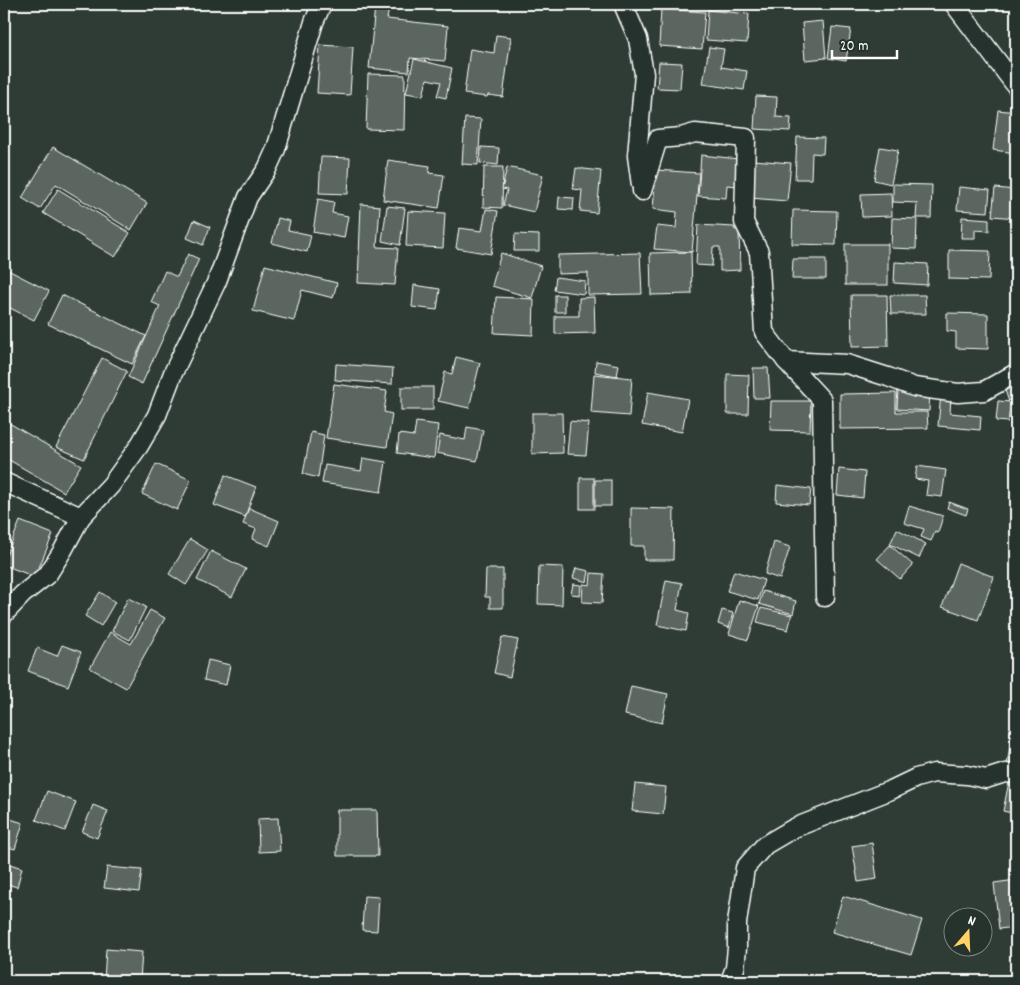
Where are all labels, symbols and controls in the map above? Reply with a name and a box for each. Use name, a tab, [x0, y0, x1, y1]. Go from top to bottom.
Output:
scale bar	[832, 28, 898, 60]
text: 20 m	[840, 36, 868, 58]
north arrow	[942, 908, 992, 958]
text: N	[965, 911, 978, 932]

